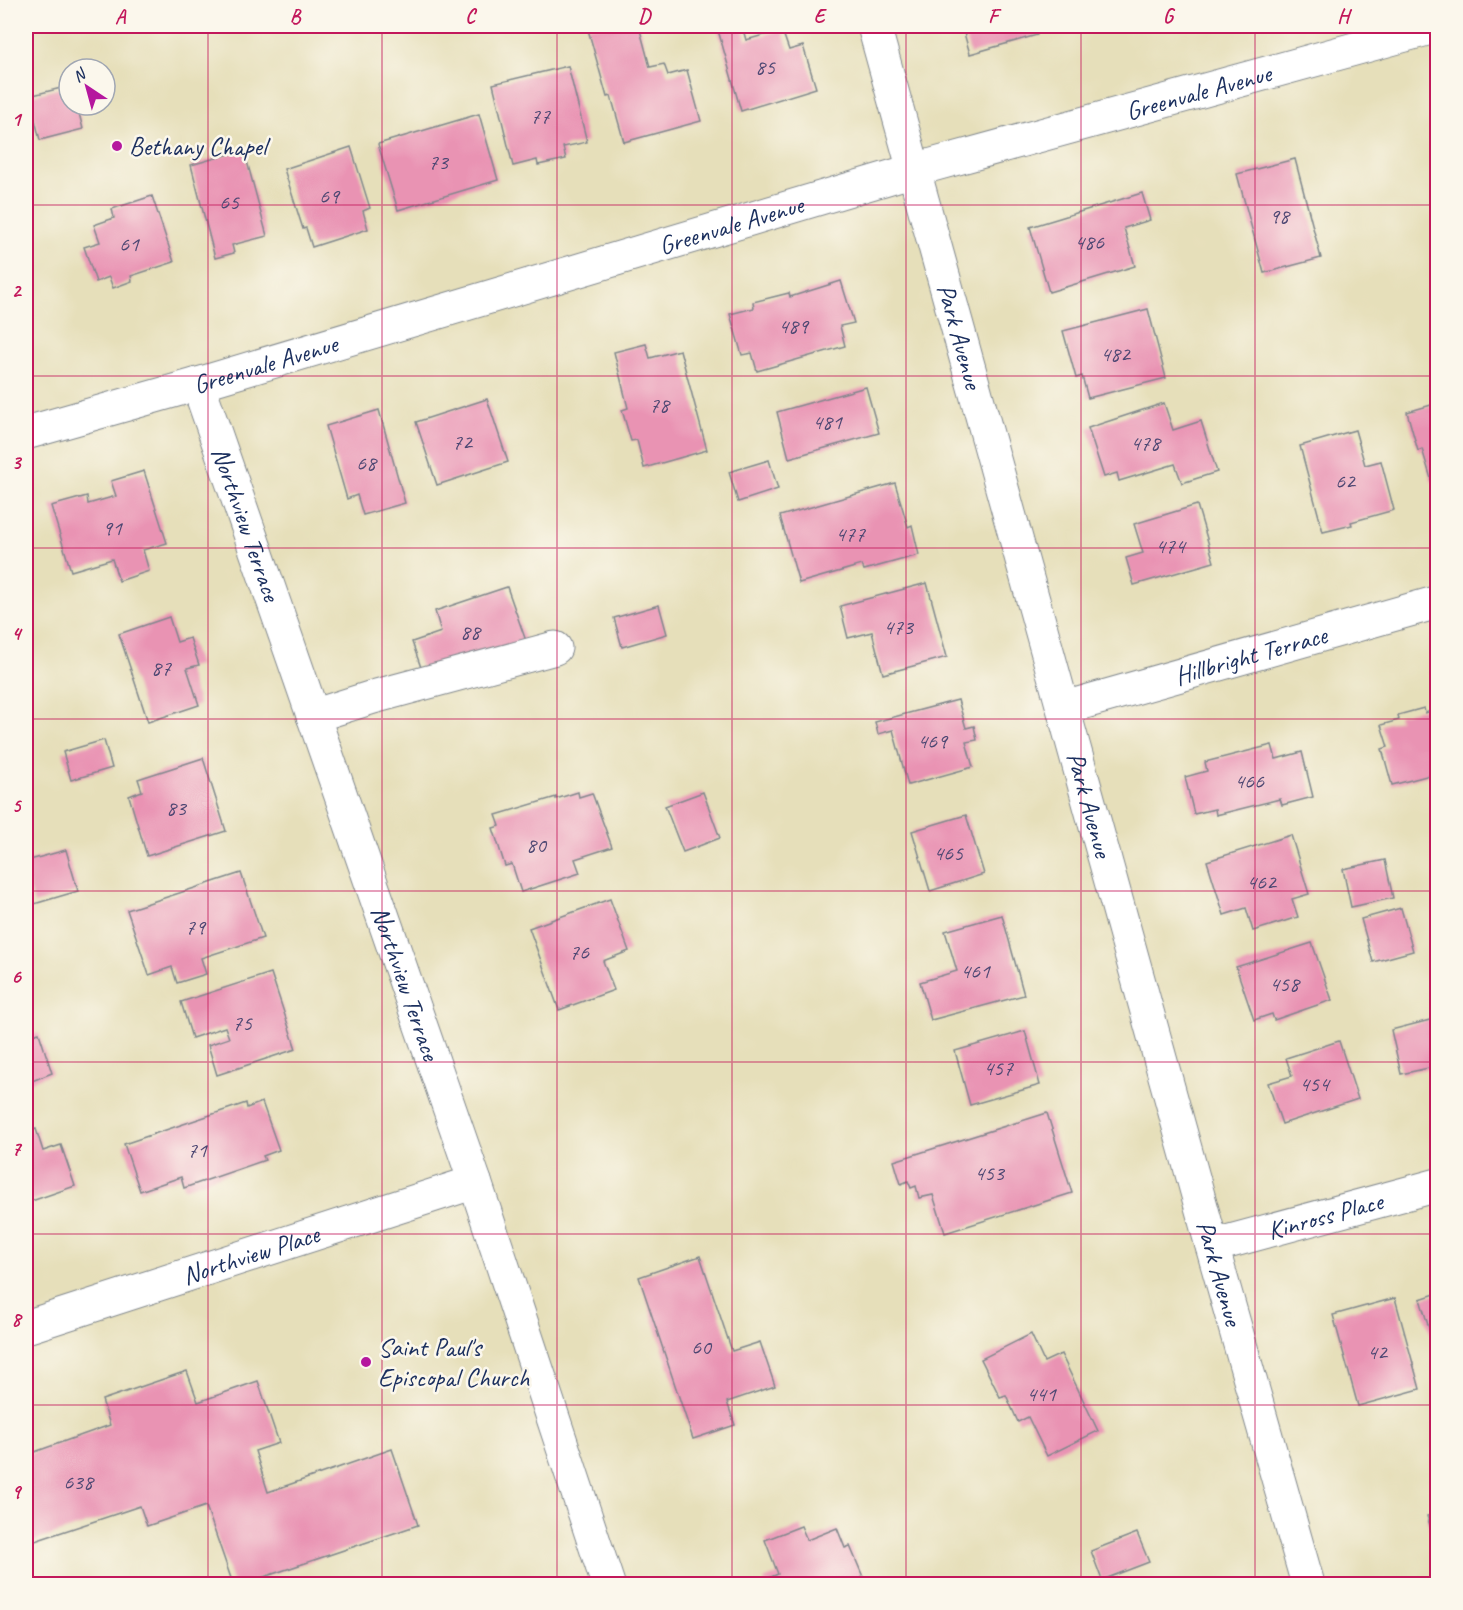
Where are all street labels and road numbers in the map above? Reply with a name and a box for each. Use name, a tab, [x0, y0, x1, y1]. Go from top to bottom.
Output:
street label: Greenvale Avenue	[1122, 56, 1277, 128]
street label: Greenvale Avenue	[655, 187, 809, 262]
street label: Park Avenue	[930, 280, 991, 395]
street label: Greenvale Avenue	[189, 326, 344, 401]
street label: Northview Terrace	[205, 442, 289, 607]
street label: Hillbright Terrace	[1171, 617, 1332, 692]
street label: Park Avenue	[1059, 748, 1121, 863]
street label: Northview Terrace	[364, 901, 448, 1066]
street label: Kinross Place	[1264, 1184, 1389, 1247]
street label: Northview Place	[178, 1217, 325, 1292]
street label: Park Avenue	[1189, 1217, 1251, 1332]

